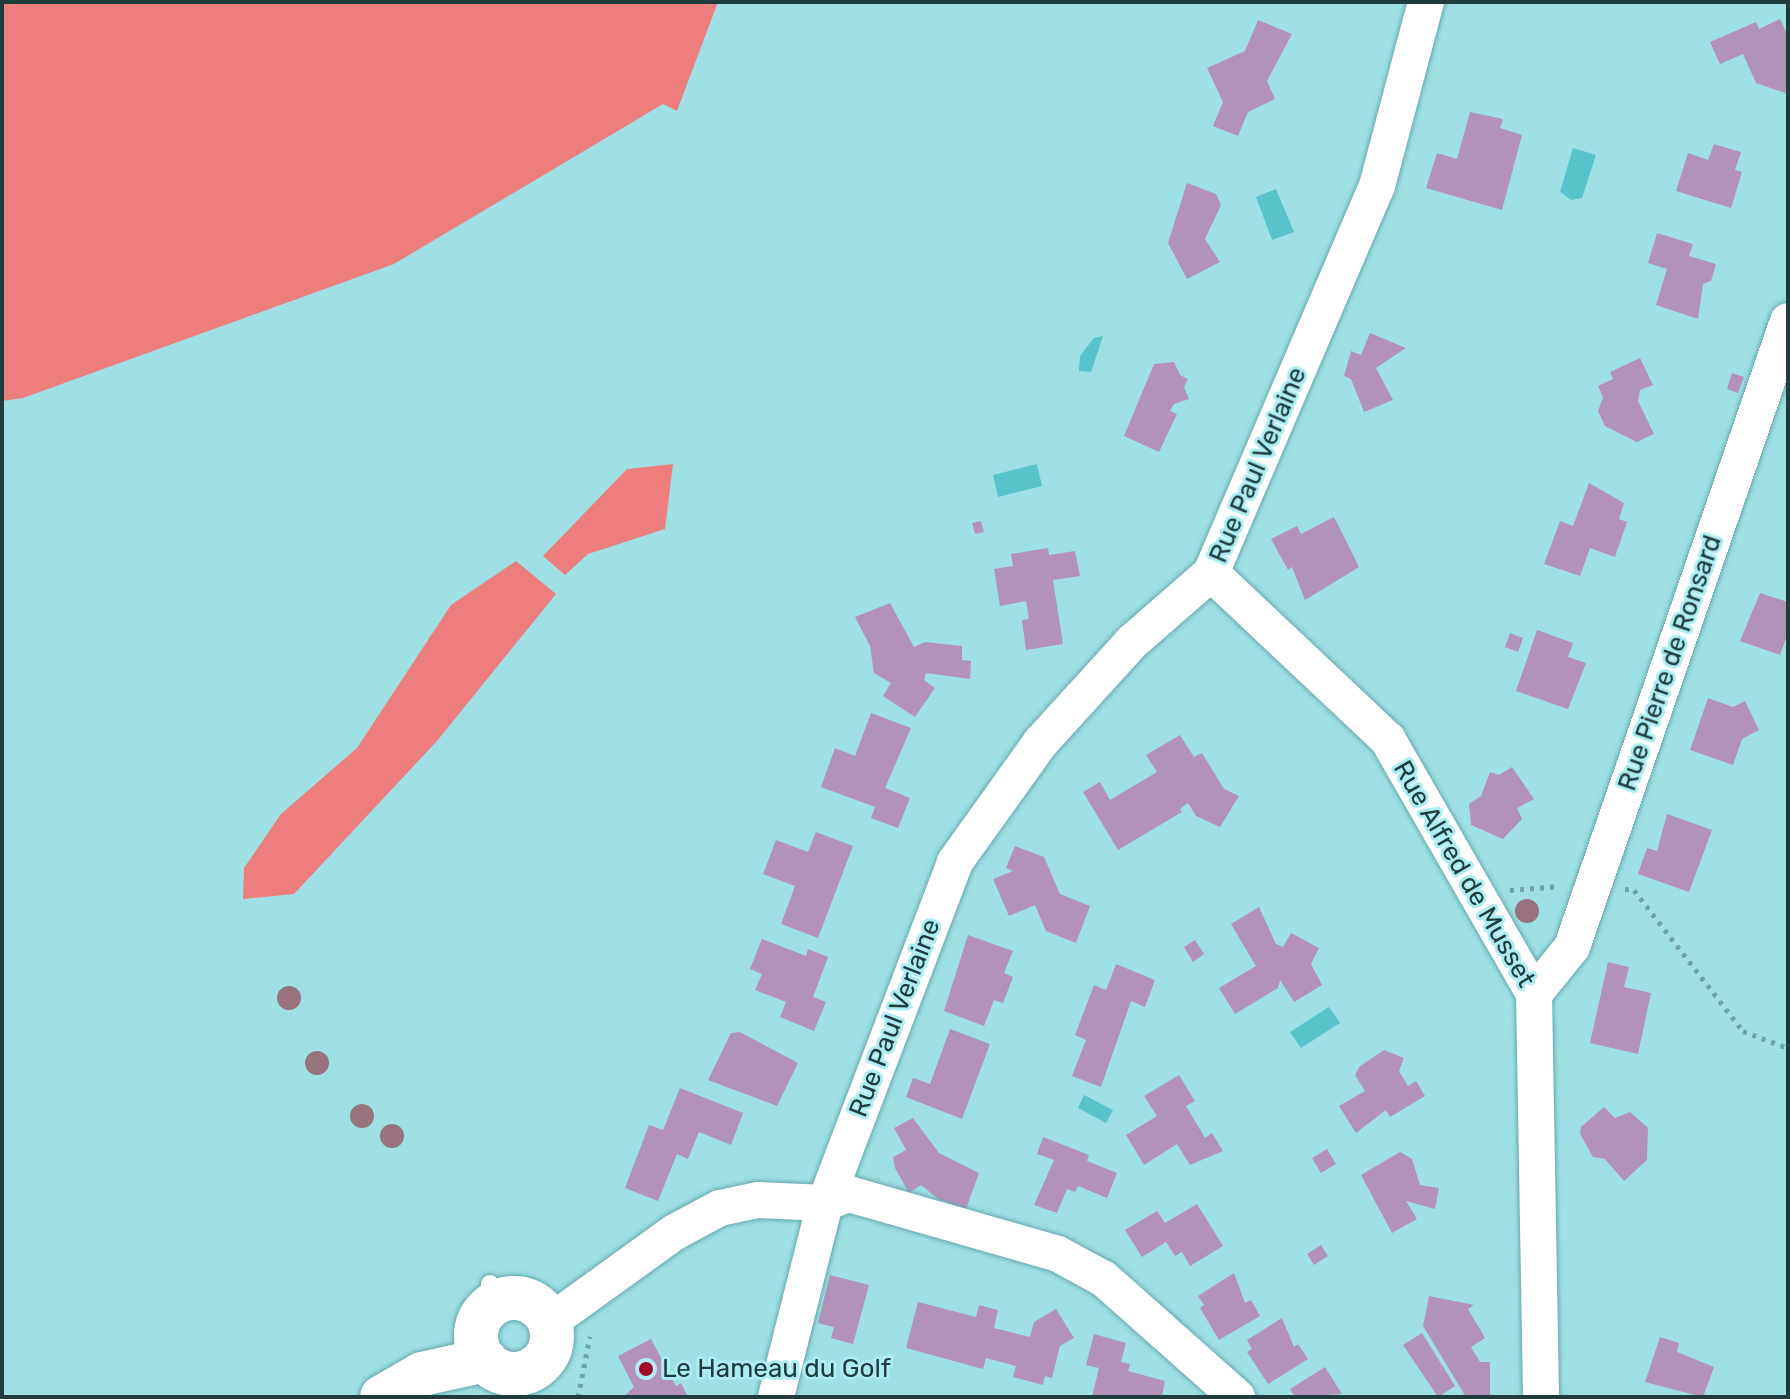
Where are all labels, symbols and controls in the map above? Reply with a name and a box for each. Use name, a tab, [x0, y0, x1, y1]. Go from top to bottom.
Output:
street label: Rue Paul Verlaine	[1203, 362, 1313, 568]
street label: Rue Pierre de Ronsard	[1612, 531, 1728, 795]
street label: Rue Alfred de Musset	[1386, 755, 1542, 993]
street label: Rue Paul Verlaine	[843, 914, 947, 1122]
place label: Le Hameau du Golf	[662, 1353, 891, 1385]
marker: Le Hameau du Golf	[637, 1360, 655, 1378]

